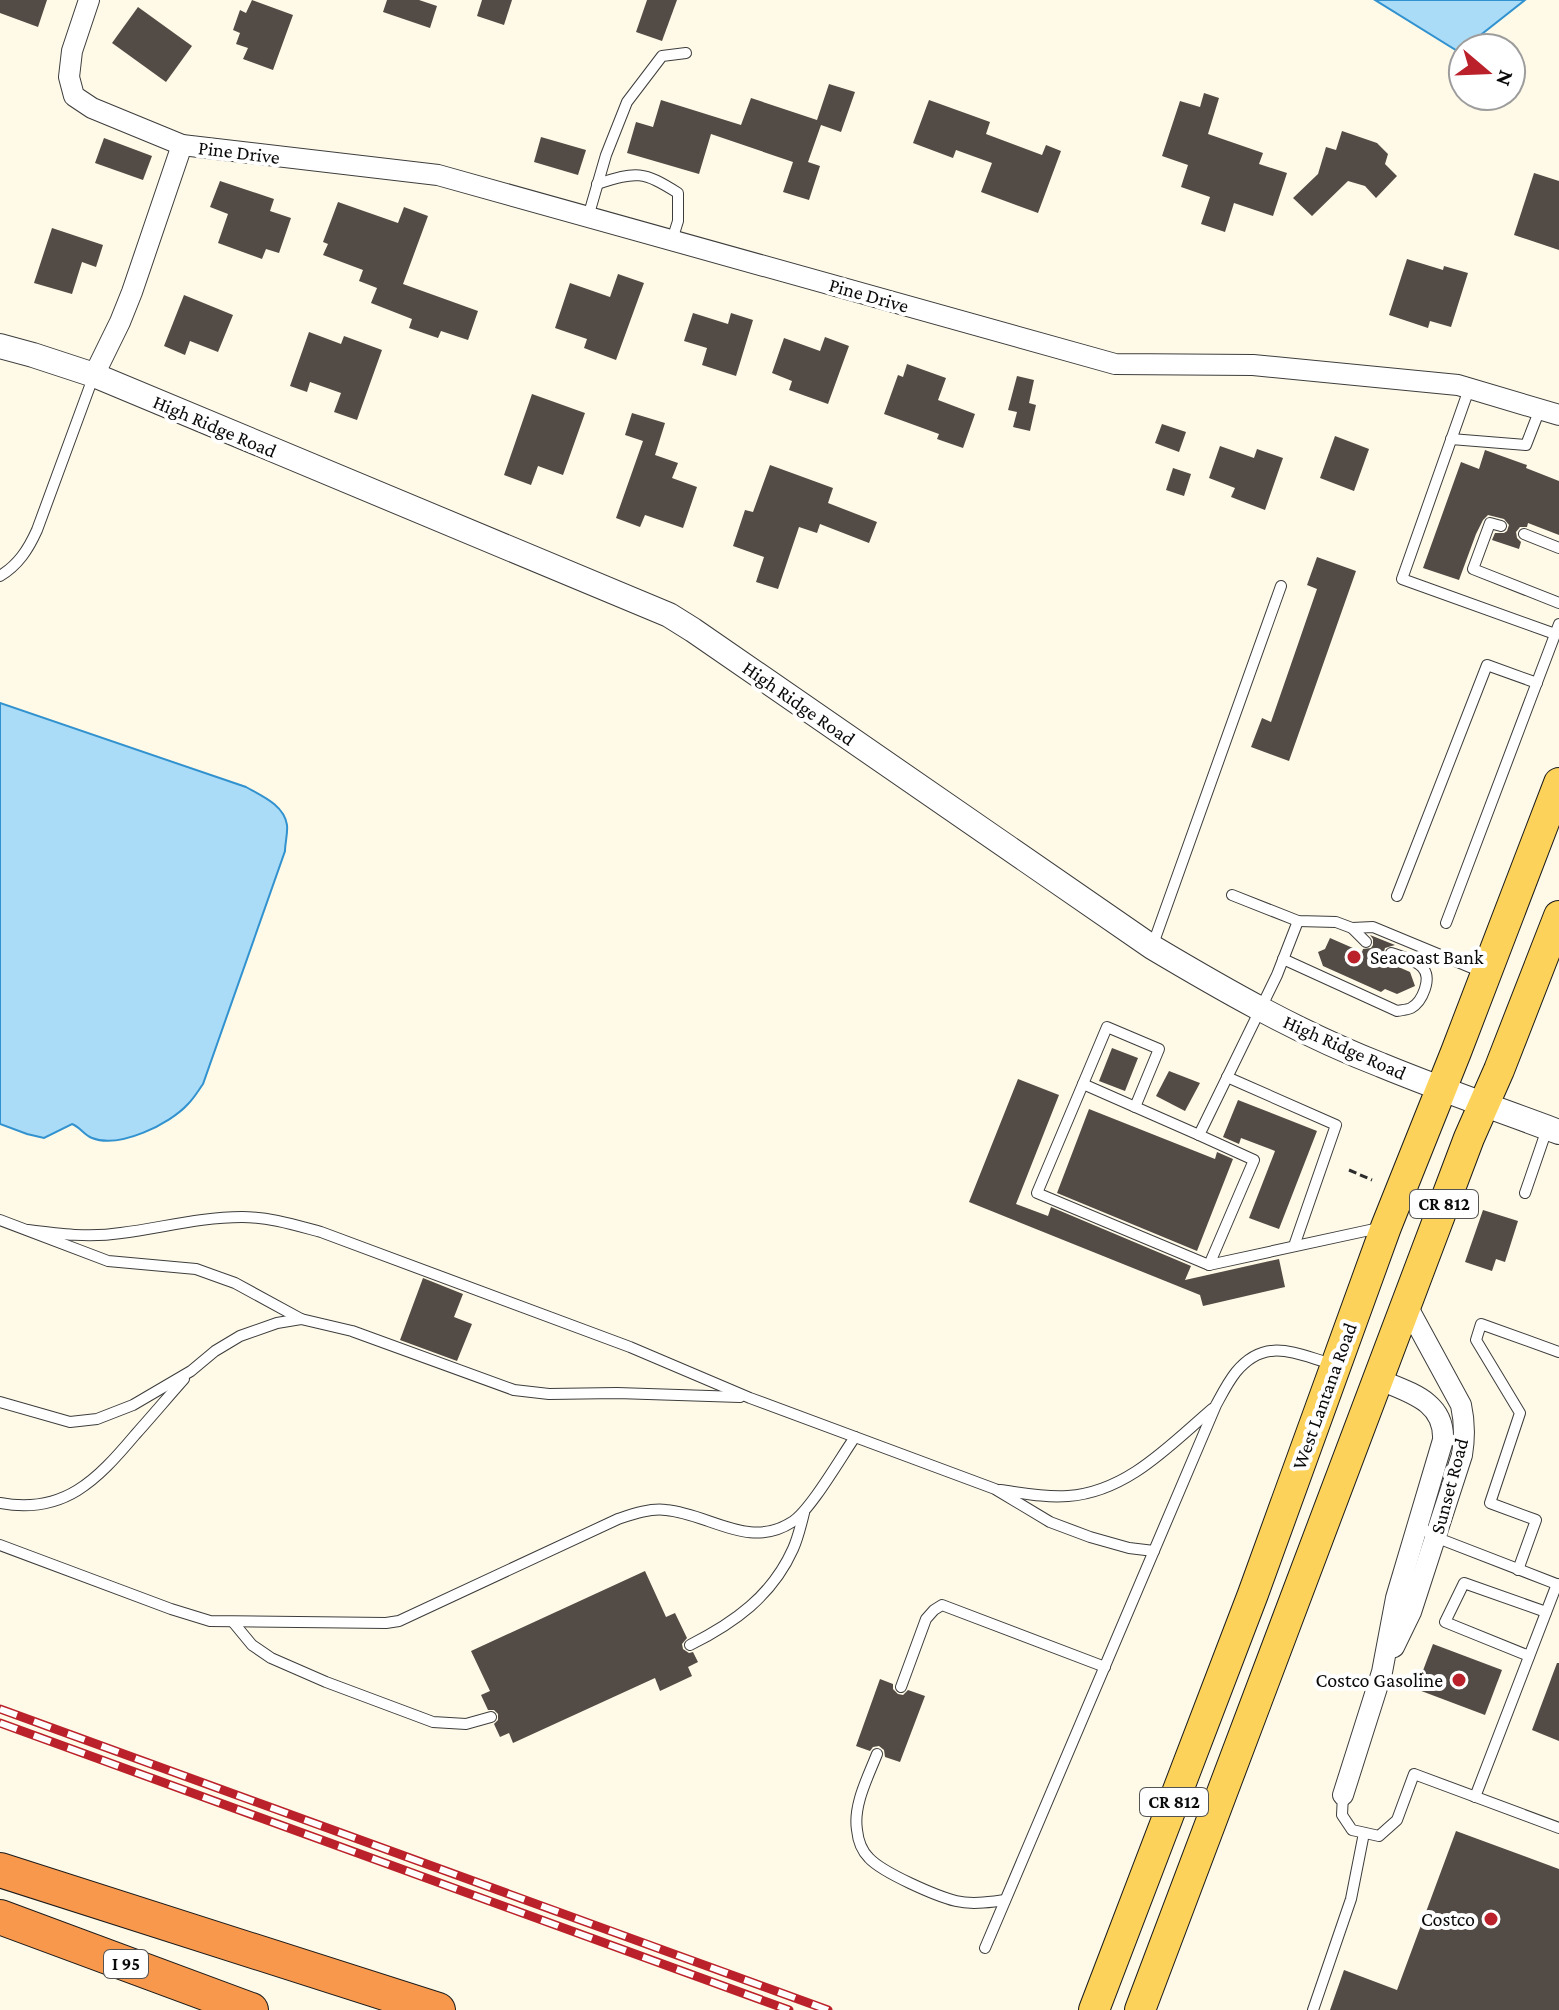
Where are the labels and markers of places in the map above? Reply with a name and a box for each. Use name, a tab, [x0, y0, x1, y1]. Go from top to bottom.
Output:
place label: Seacoast Bank	[1370, 946, 1484, 968]
marker: Seacoast Bank	[1345, 948, 1363, 966]
place label: Costco Gasoline	[1315, 1669, 1443, 1691]
marker: Costco Gasoline	[1450, 1671, 1468, 1689]
place label: Costco	[1421, 1908, 1475, 1930]
marker: Costco	[1482, 1910, 1500, 1928]

